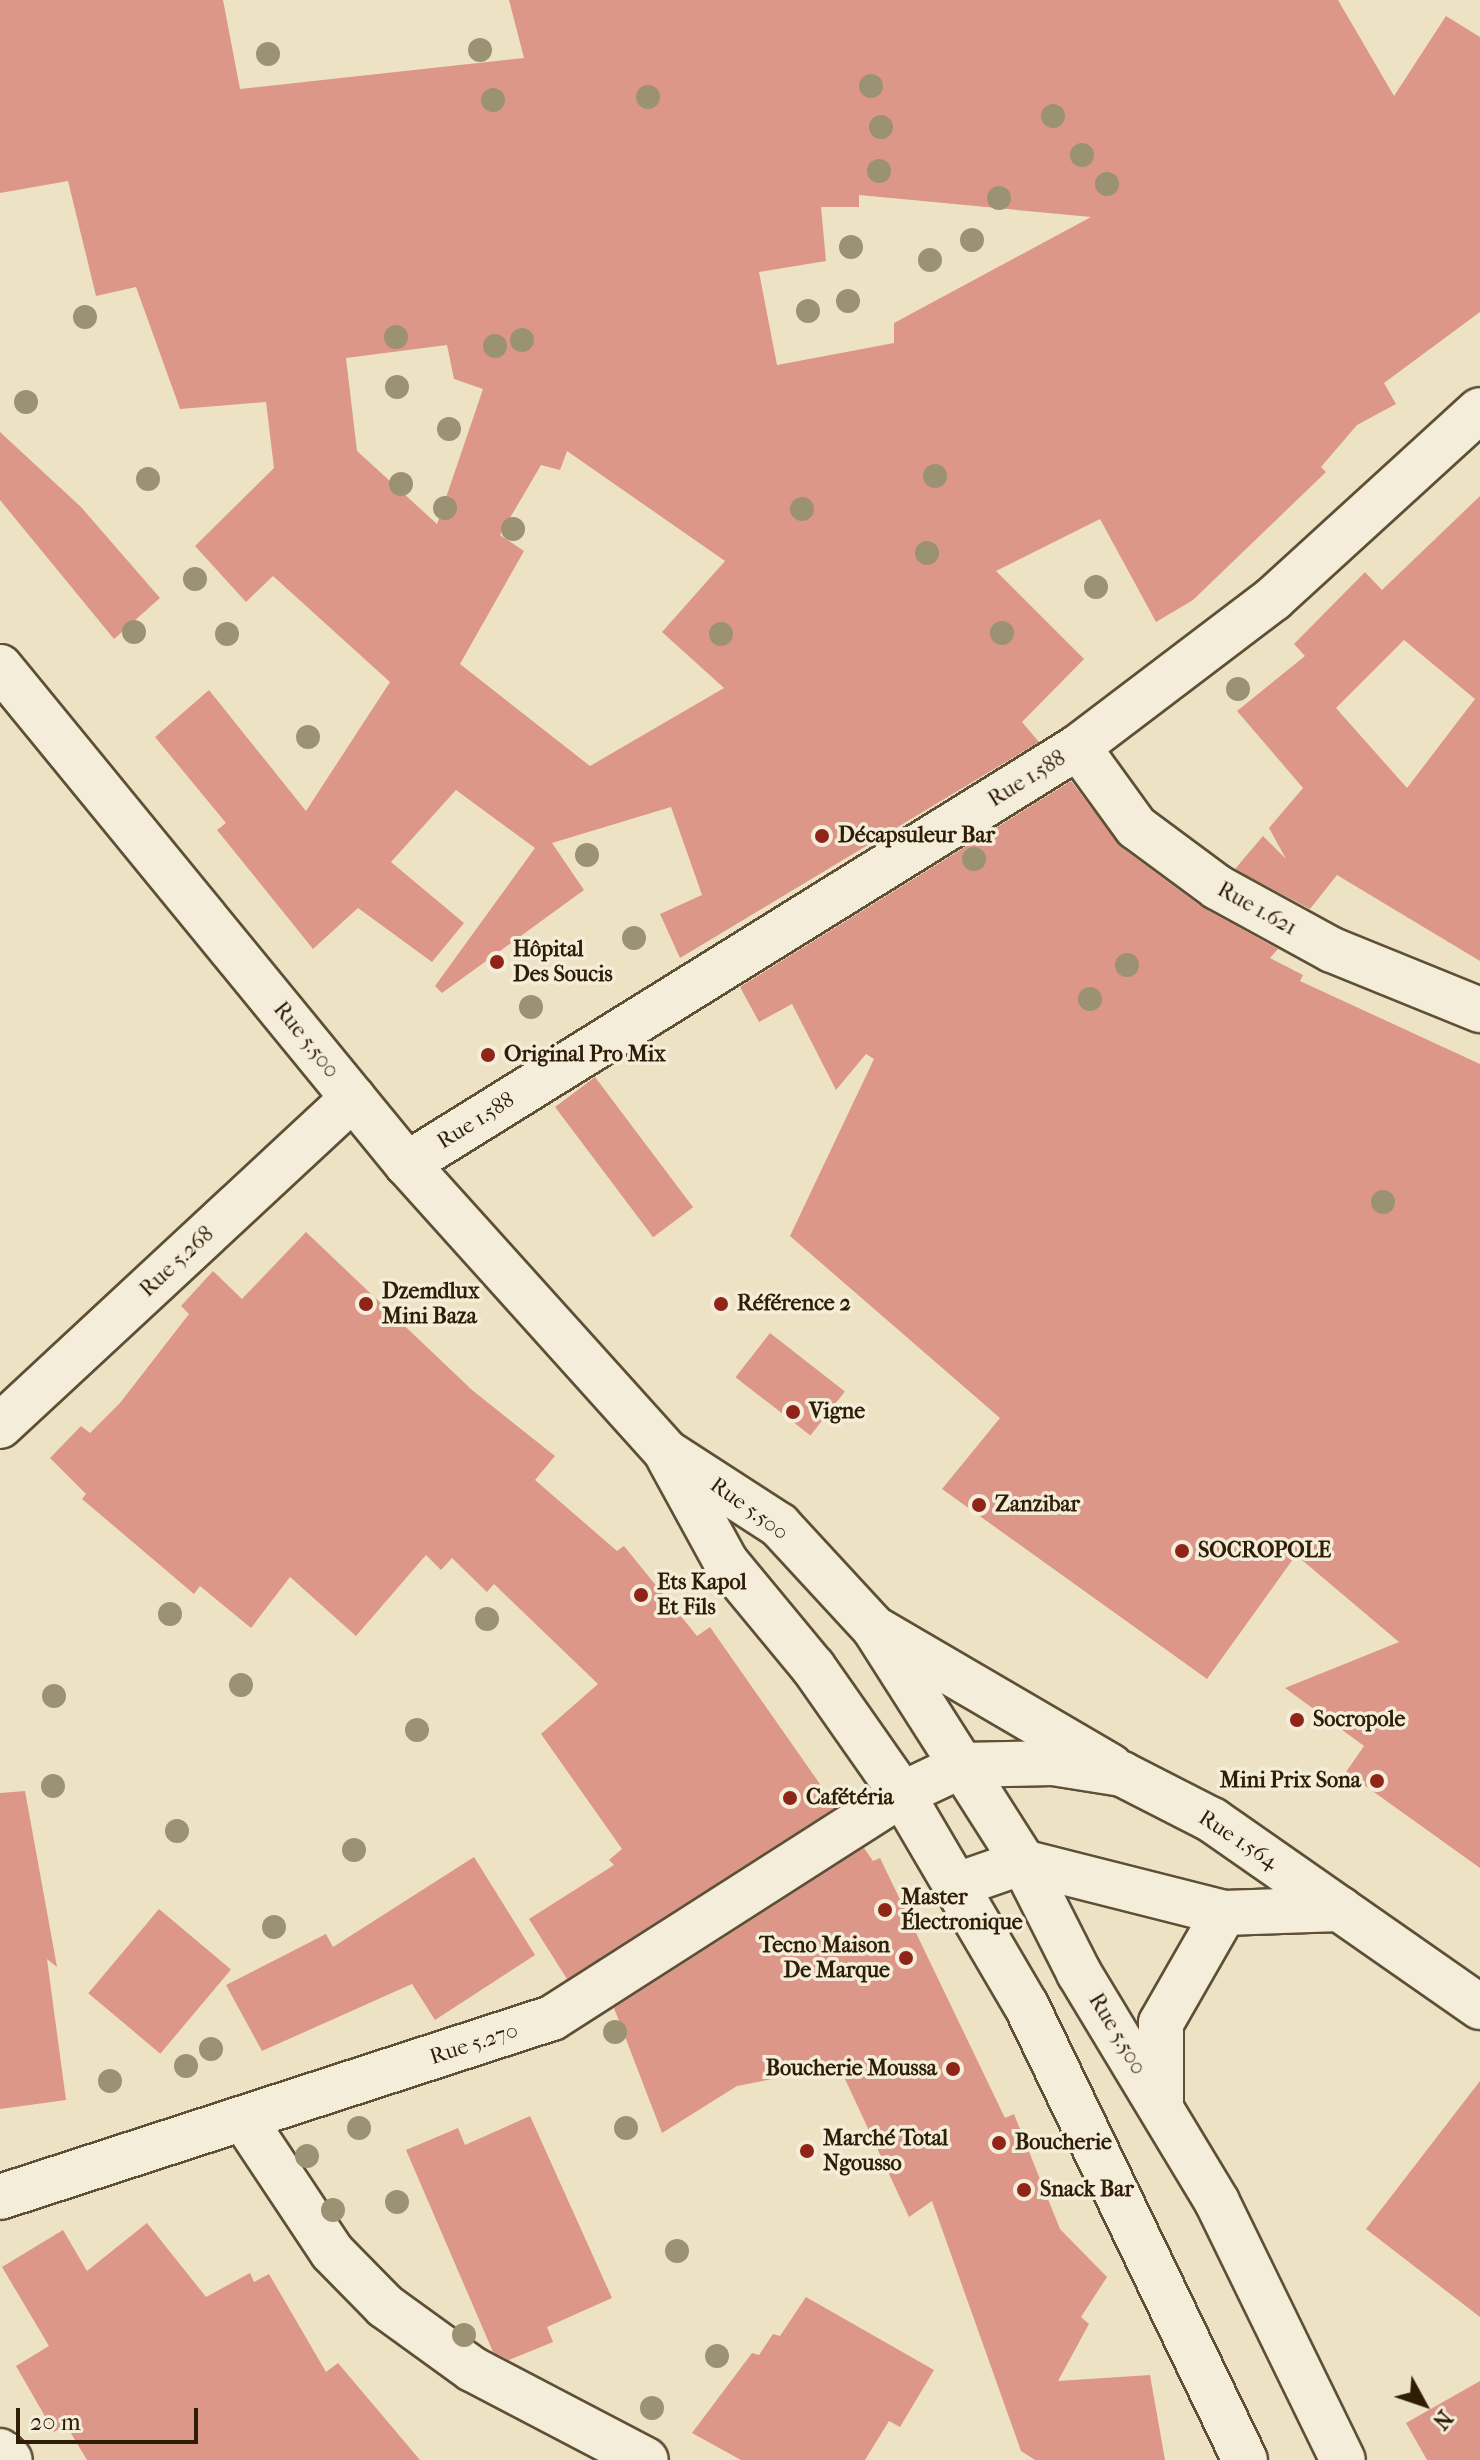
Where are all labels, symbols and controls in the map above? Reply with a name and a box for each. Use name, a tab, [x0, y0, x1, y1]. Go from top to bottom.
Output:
street label: Rue 1.588	[983, 745, 1071, 813]
place label: Décapsuleur Bar	[838, 823, 995, 849]
marker: Décapsuleur Bar	[813, 827, 831, 845]
street label: Rue 1.621	[1213, 876, 1301, 942]
place label: Hôpital Des Soucis	[513, 936, 613, 988]
marker: Hôpital Des Soucis	[488, 953, 506, 971]
street label: Rue 5.500	[267, 997, 345, 1083]
place label: Original Pro Mix	[504, 1042, 666, 1068]
marker: Original Pro Mix	[479, 1046, 497, 1064]
street label: Rue 1.588	[432, 1087, 520, 1155]
street label: Rue 5.268	[135, 1221, 219, 1303]
place label: Dzemdlux Mini Baza	[382, 1278, 479, 1330]
place label: Référence 2	[737, 1291, 851, 1317]
marker: Dzemdlux Mini Baza	[357, 1295, 375, 1313]
marker: Référence 2	[712, 1295, 730, 1313]
place label: Vigne	[809, 1399, 865, 1425]
marker: Vigne	[784, 1403, 802, 1421]
street label: Rue 5.500	[705, 1472, 793, 1546]
place label: Zanzibar	[995, 1492, 1080, 1518]
marker: Zanzibar	[970, 1496, 988, 1514]
place label: SOCROPOLE	[1198, 1538, 1331, 1564]
marker: SOCROPOLE	[1173, 1542, 1191, 1560]
place label: Ets Kapol Et Fils	[657, 1569, 747, 1620]
marker: Ets Kapol Et Fils	[632, 1586, 650, 1604]
place label: Socropole	[1313, 1707, 1405, 1733]
marker: Socropole	[1288, 1711, 1306, 1729]
place label: Mini Prix Sona	[1220, 1768, 1361, 1794]
marker: Mini Prix Sona	[1368, 1772, 1386, 1790]
place label: Cafétéria	[806, 1785, 894, 1811]
marker: Cafétéria	[781, 1789, 799, 1807]
street label: Rue 1.564	[1193, 1805, 1283, 1875]
place label: Master Électronique	[901, 1884, 1023, 1936]
marker: Master Électronique	[876, 1901, 894, 1919]
place label: Tecno Maison De Marque	[759, 1932, 890, 1984]
marker: Tecno Maison De Marque	[897, 1949, 915, 1967]
street label: Rue 5.500	[1082, 1989, 1152, 2079]
street label: Rue 5.270	[427, 2017, 521, 2071]
place label: Boucherie Moussa	[766, 2056, 937, 2082]
marker: Boucherie Moussa	[944, 2060, 962, 2078]
place label: Marché Total Ngousso	[823, 2125, 948, 2176]
place label: Boucherie	[1015, 2130, 1112, 2156]
marker: Boucherie	[990, 2134, 1008, 2152]
marker: Marché Total Ngousso	[798, 2142, 816, 2160]
place label: Snack Bar	[1040, 2177, 1134, 2203]
marker: Snack Bar	[1015, 2181, 1033, 2199]
north arrow	[1384, 2364, 1464, 2444]
scale bar	[20, 2392, 202, 2442]
text: N	[1427, 2405, 1458, 2434]
text: 20 m	[30, 2408, 81, 2436]

